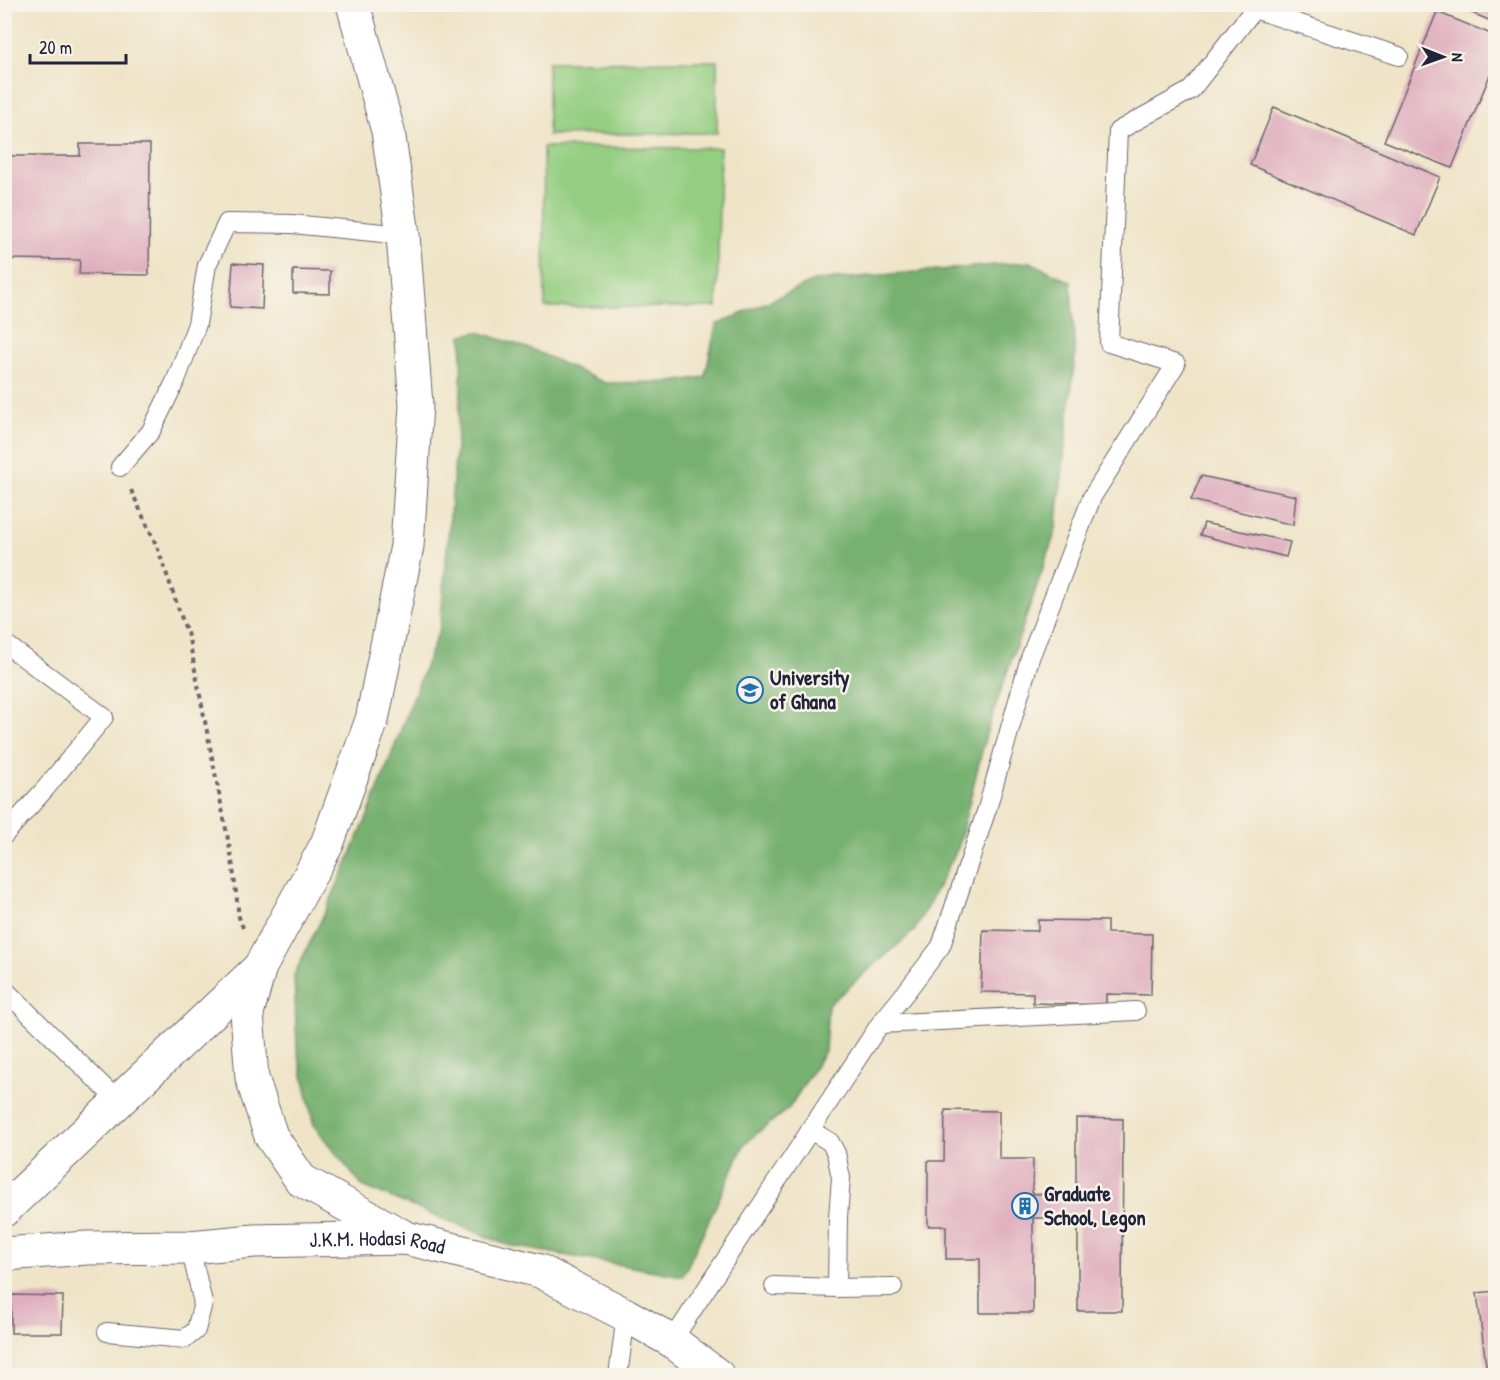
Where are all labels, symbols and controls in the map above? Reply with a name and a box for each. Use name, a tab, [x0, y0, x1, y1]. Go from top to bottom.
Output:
scale bar	[30, 27, 126, 65]
north arrow	[1413, 27, 1473, 87]
text: 20 m	[39, 35, 72, 60]
text: N	[1447, 53, 1469, 62]
place label: University of Ghana	[770, 663, 850, 716]
school or university icon: University of Ghana	[735, 675, 765, 705]
place label: Graduate School, Legon	[1044, 1179, 1146, 1233]
building icon: Graduate School, Legon	[1010, 1191, 1040, 1221]
street label: J.K.M. Hodasi Road	[309, 1223, 448, 1261]

